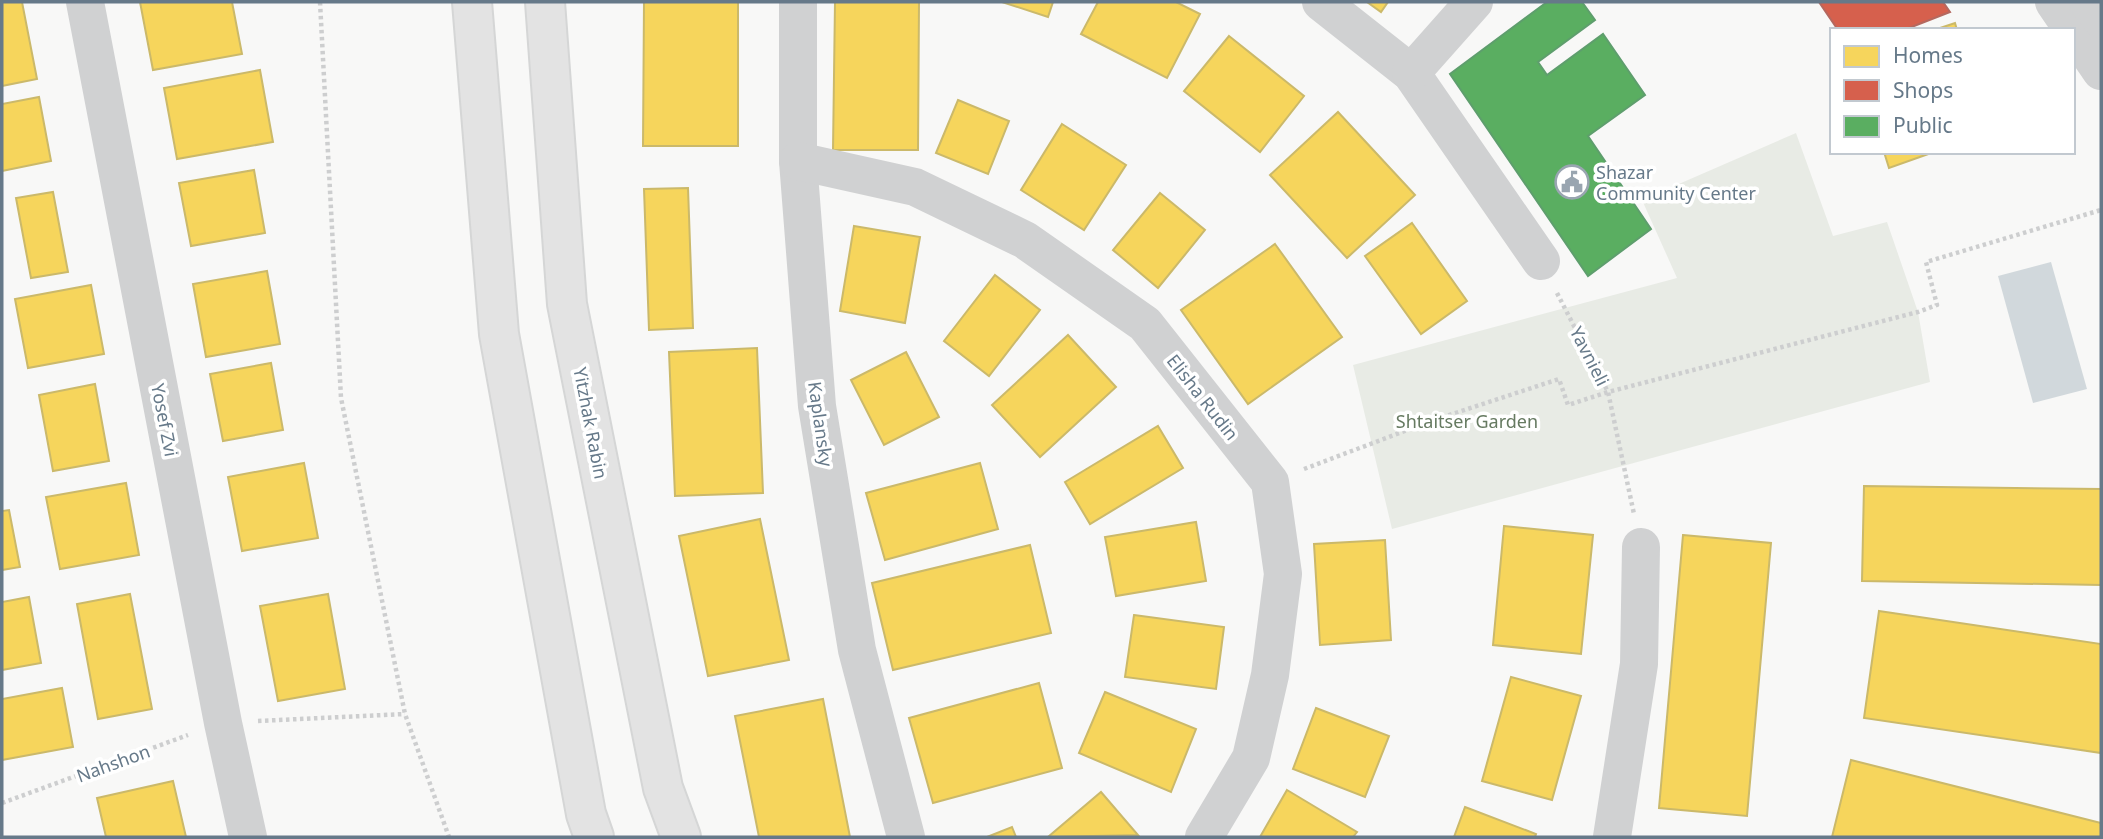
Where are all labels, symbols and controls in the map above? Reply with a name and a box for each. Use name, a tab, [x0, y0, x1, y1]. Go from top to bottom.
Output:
legend	[1830, 28, 2075, 154]
text: Homes	[1893, 41, 1963, 69]
text: Shops	[1893, 76, 1953, 104]
text: Public	[1893, 111, 1953, 139]
place label: Shazar Community Center	[1596, 160, 1756, 205]
public building icon: Shazar Community Center	[1553, 163, 1591, 201]
street label: Yavnieli	[1565, 322, 1615, 390]
street label: Elisha Rudin	[1162, 349, 1244, 445]
street label: Yitzhak Rabin	[568, 365, 614, 481]
street label: Kaplansky	[803, 380, 839, 469]
street label: Yosef Zvi	[146, 381, 184, 459]
park label: Shtaitser Garden	[1396, 409, 1538, 433]
street label: Nahshon	[73, 739, 153, 787]

